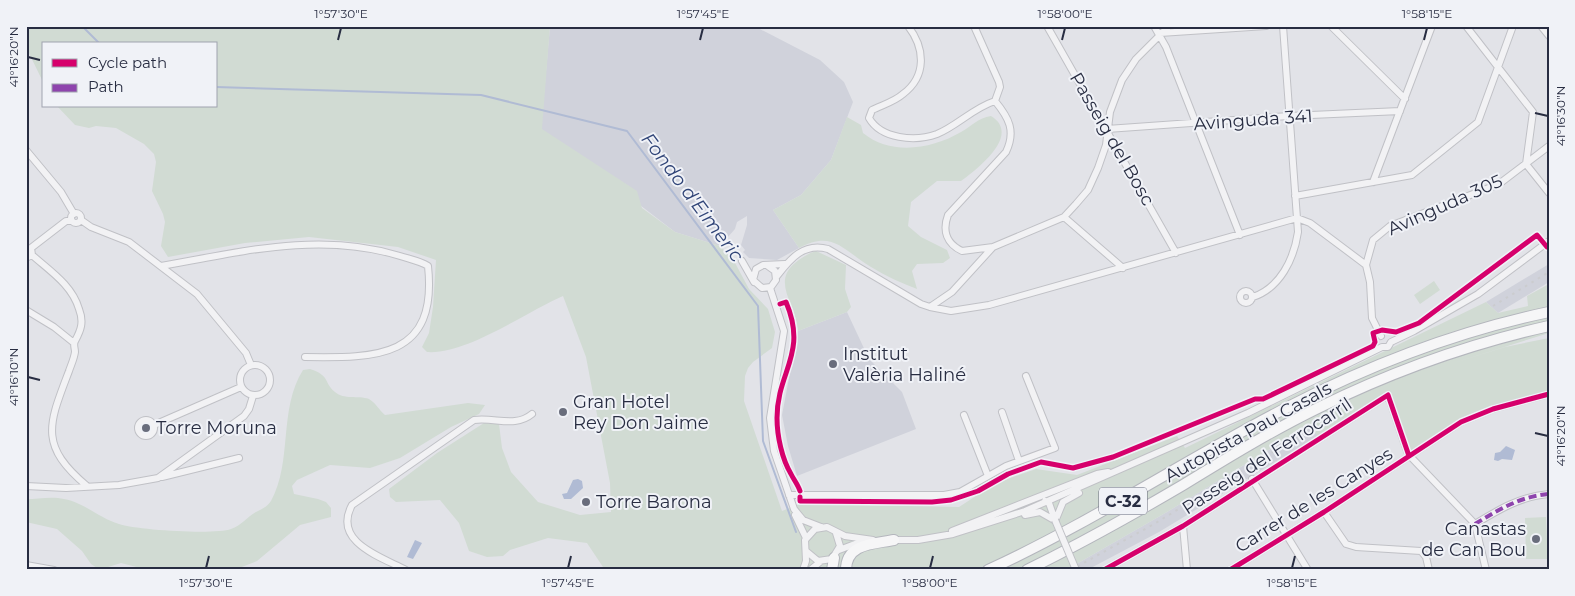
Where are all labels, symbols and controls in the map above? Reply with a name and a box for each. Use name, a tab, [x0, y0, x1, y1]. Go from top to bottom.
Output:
text: 1°57'30"E	[314, 6, 368, 21]
text: 1°57'45"E	[677, 6, 729, 21]
text: 1°58'00"E	[1038, 6, 1092, 21]
text: 1°58'15"E	[1402, 6, 1452, 21]
text: 41°16'20"N	[6, 27, 21, 87]
legend	[42, 42, 218, 108]
text: Cycle path	[88, 53, 167, 72]
street label: Passeig del Bosc	[1065, 69, 1159, 209]
text: Path	[88, 77, 124, 96]
text: 41°16'30"N	[1553, 86, 1568, 146]
street label: Avinguda 341	[1193, 105, 1313, 135]
water label: Fondo d'Eimeric	[637, 128, 749, 267]
street label: Avinguda 305	[1384, 170, 1506, 240]
place label: Institut Valèria Haliné	[843, 343, 966, 386]
text: 41°16'10"N	[6, 348, 21, 406]
marker: Institut Valèria Haliné	[827, 358, 839, 370]
street label: Autopista Pau Casals	[1161, 377, 1336, 487]
place label: Gran Hotel Rey Don Jaime	[573, 391, 709, 434]
street label: Passeig del Ferrocarril	[1178, 393, 1356, 519]
marker: Gran Hotel Rey Don Jaime	[557, 406, 569, 418]
text: 41°16'20"N	[1553, 406, 1568, 466]
place label: Torre Moruna	[156, 417, 277, 439]
marker: Torre Moruna	[140, 422, 152, 434]
street label: Carrer de les Canyes	[1231, 443, 1397, 557]
road number: C-32	[1099, 488, 1147, 514]
place label: Torre Barona	[596, 491, 712, 513]
marker: Torre Barona	[580, 496, 592, 508]
place label: Canastas de Can Bou	[1421, 518, 1526, 561]
marker: Canastas de Can Bou	[1530, 533, 1542, 545]
text: 1°57'30"E	[179, 575, 233, 590]
text: 1°57'45"E	[542, 575, 594, 590]
text: 1°58'00"E	[903, 575, 957, 590]
text: 1°58'15"E	[1267, 575, 1317, 590]

